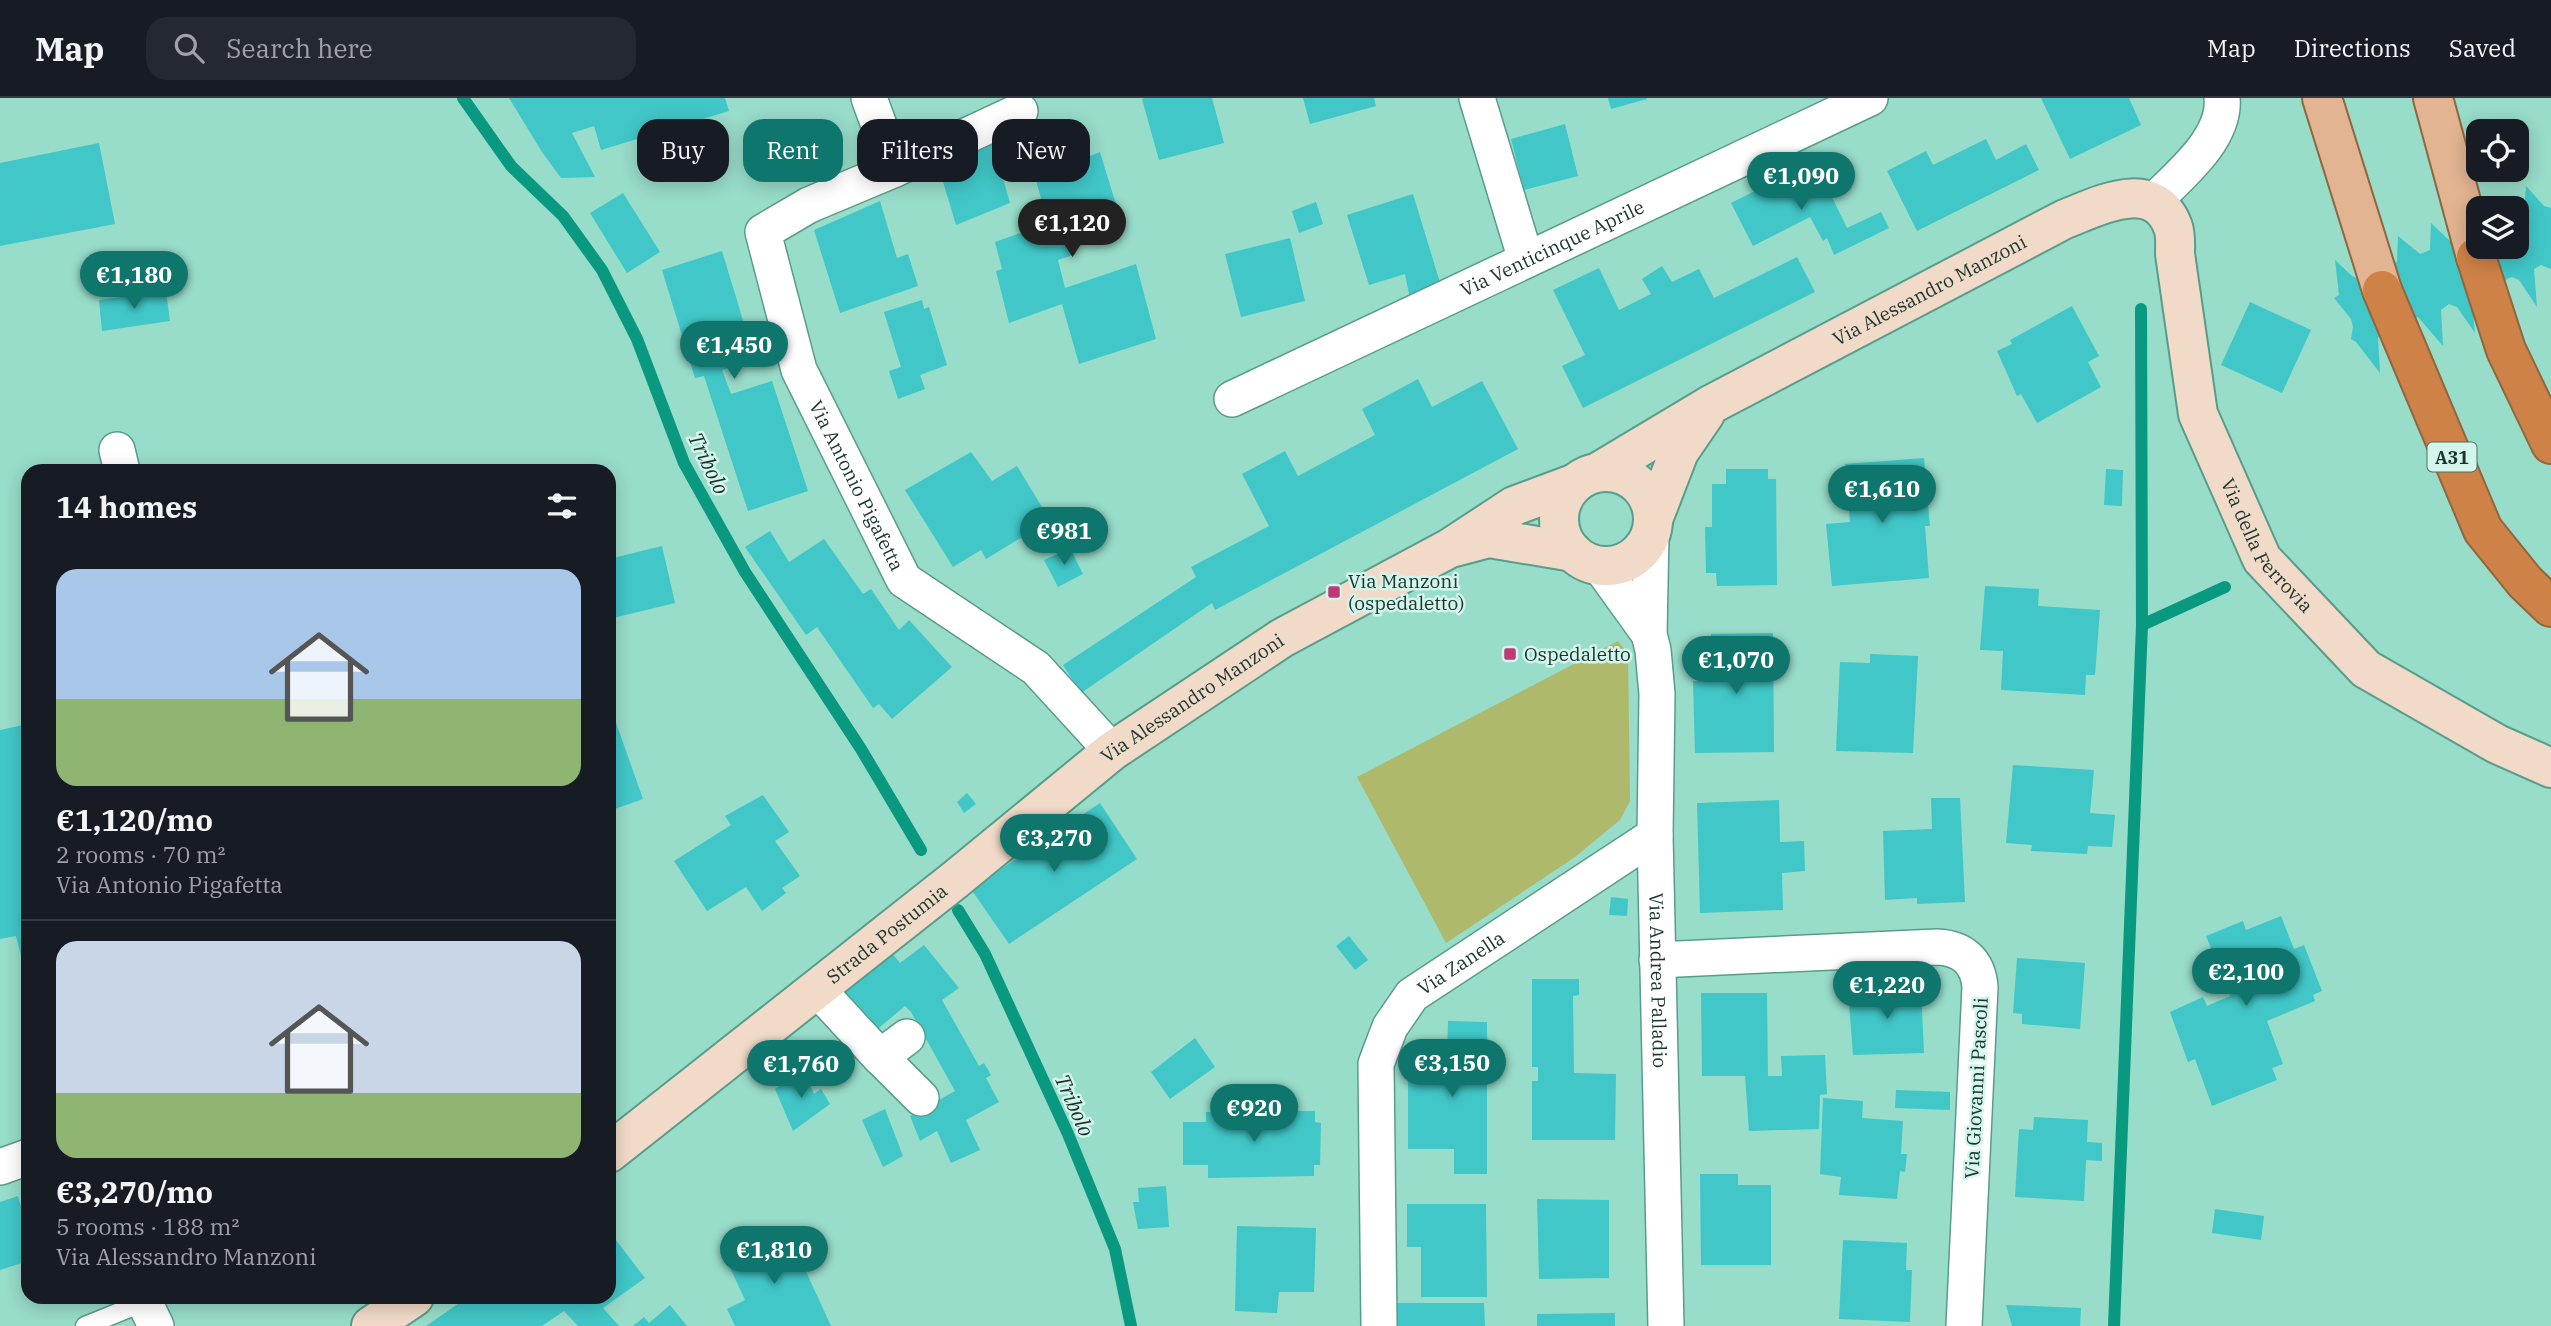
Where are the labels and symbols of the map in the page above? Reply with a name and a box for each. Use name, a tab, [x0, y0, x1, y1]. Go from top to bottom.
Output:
pin: €1,090	[1744, 152, 1858, 212]
street label: Via Venticinque Aprile	[1456, 194, 1648, 302]
pin: €1,120	[1015, 200, 1129, 259]
street label: Via Alessandro Manzoni	[1828, 229, 2030, 351]
pin: €1,180	[77, 252, 191, 311]
pin: €1,450	[677, 322, 791, 381]
street label: Via Antonio Pigafetta	[804, 396, 909, 575]
water label: Tribolo	[682, 427, 736, 499]
road number: A31	[2428, 442, 2476, 472]
pin: €1,610	[1825, 466, 1939, 525]
street label: Via della Ferrovia	[2216, 475, 2318, 618]
pin: €981	[1023, 508, 1105, 567]
place label: Via Manzoni (ospedaletto)	[1348, 569, 1464, 615]
marker: Via Manzoni (ospedaletto)	[1326, 584, 1342, 600]
street label: Via Alessandro Manzoni	[1095, 628, 1288, 768]
pin: €1,070	[1679, 636, 1793, 696]
place label: Ospedaletto	[1524, 642, 1631, 666]
marker: Ospedaletto	[1502, 646, 1518, 662]
pin: €3,270	[997, 814, 1111, 874]
street label: Strada Postumia	[822, 879, 952, 989]
street label: Via Andrea Palladio	[1644, 892, 1672, 1068]
street label: Via Zanella	[1413, 925, 1509, 1000]
pin: €2,100	[2189, 948, 2303, 1008]
pin: €1,220	[1830, 962, 1944, 1021]
street label: Via Giovanni Pascoli	[1959, 997, 1993, 1179]
pin: €1,760	[744, 1040, 858, 1100]
pin: €3,150	[1395, 1040, 1509, 1099]
water label: Tribolo	[1049, 1069, 1101, 1141]
pin: €920	[1213, 1084, 1295, 1144]
pin: €1,810	[717, 1226, 831, 1286]

